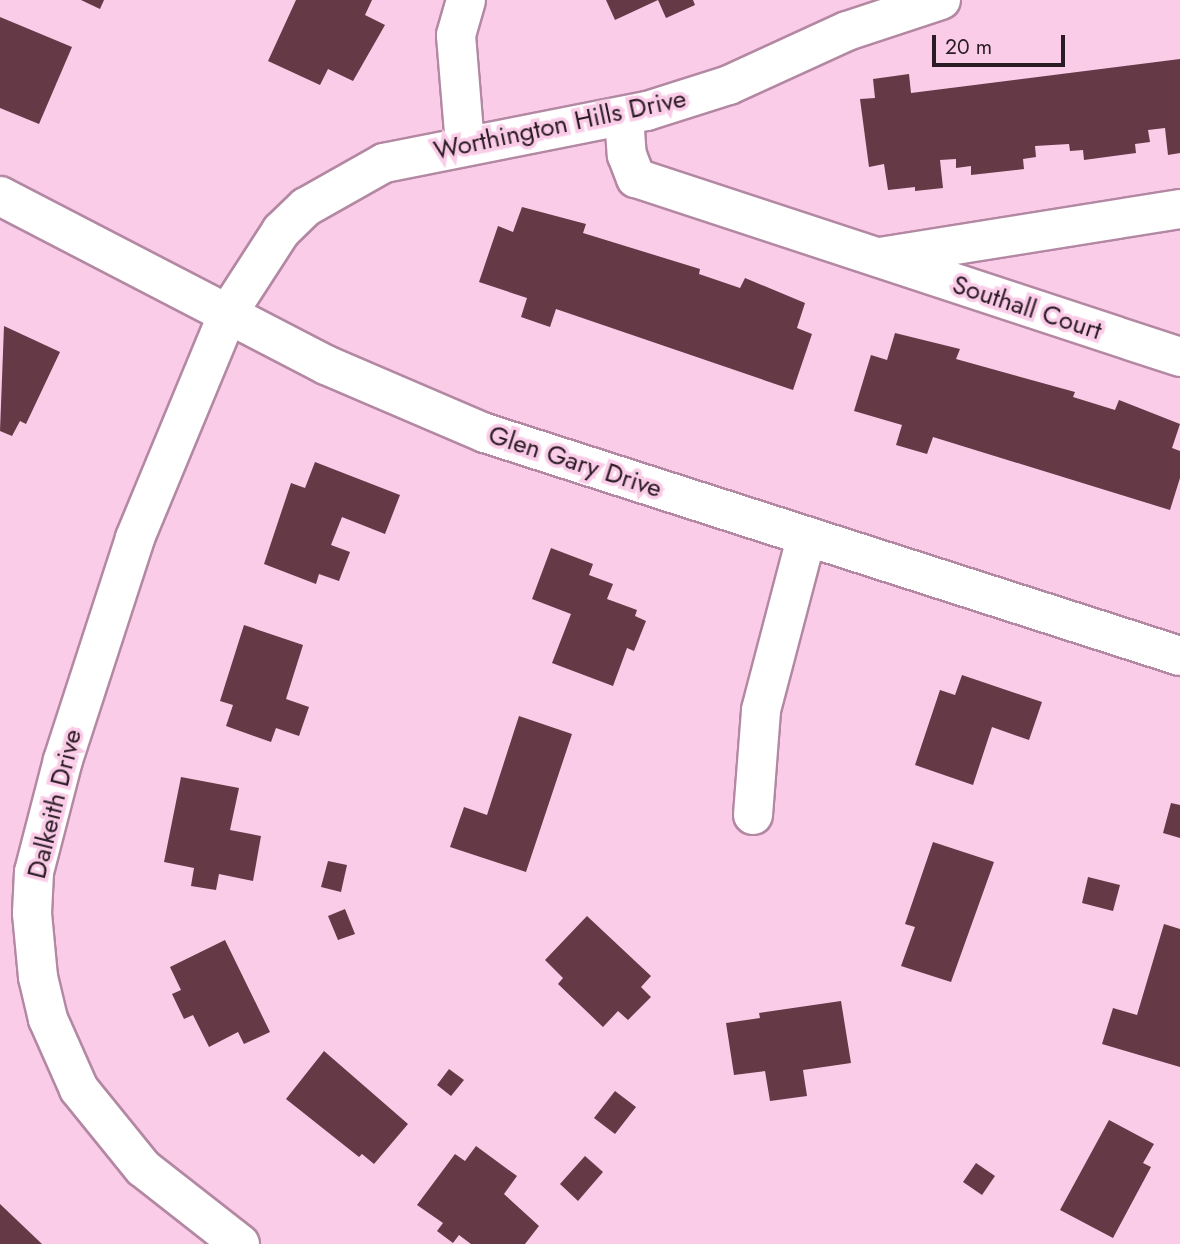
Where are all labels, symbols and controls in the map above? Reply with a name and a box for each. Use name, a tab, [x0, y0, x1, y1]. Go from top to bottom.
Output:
scale bar	[935, 21, 1068, 65]
text: 20 m	[945, 32, 992, 62]
street label: Worthington Hills Drive	[431, 83, 689, 167]
street label: Southall Court	[948, 269, 1106, 347]
street label: Glen Gary Drive	[484, 419, 666, 505]
street label: Dalkeith Drive	[21, 726, 89, 882]

